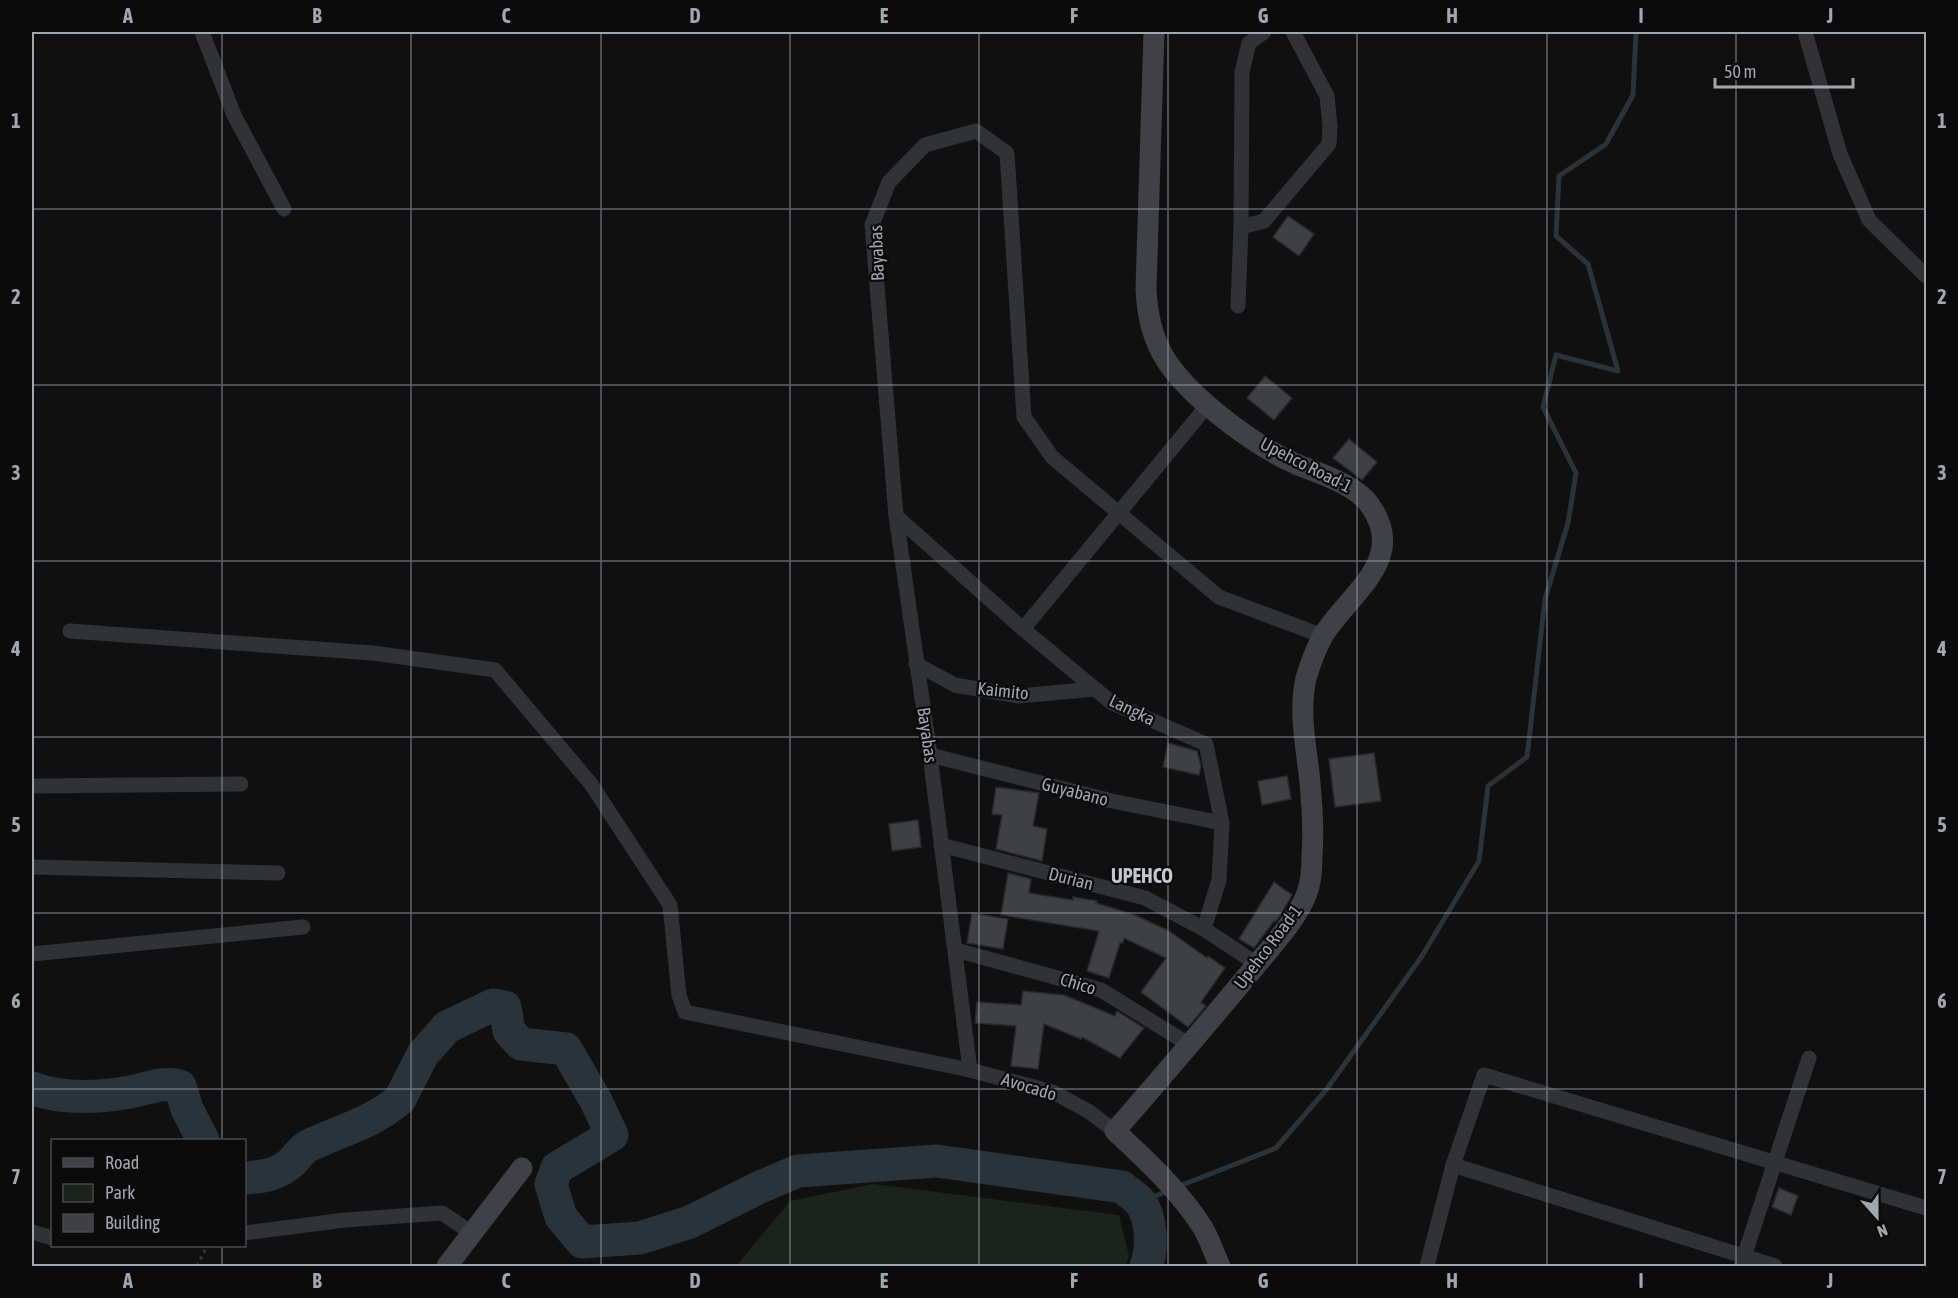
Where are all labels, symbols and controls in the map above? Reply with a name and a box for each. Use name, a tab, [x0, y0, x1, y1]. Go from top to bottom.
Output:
text: A	[122, 4, 133, 27]
text: B	[312, 4, 322, 27]
text: C	[502, 4, 511, 27]
text: D	[689, 4, 701, 27]
text: E	[880, 4, 889, 27]
text: F	[1070, 4, 1078, 27]
text: G	[1258, 4, 1269, 27]
text: H	[1446, 4, 1458, 27]
text: I	[1638, 4, 1644, 27]
text: J	[1826, 4, 1833, 27]
scale bar	[1715, 51, 1853, 89]
text: 50 m	[1724, 61, 1756, 82]
text: 1	[11, 109, 21, 132]
text: 1	[1937, 109, 1947, 132]
street label: Bayabas	[865, 225, 888, 281]
text: 2	[11, 285, 21, 308]
text: 2	[1937, 285, 1947, 308]
street label: Upehco Road-1	[1257, 432, 1356, 497]
text: 3	[11, 461, 21, 484]
text: 3	[1937, 461, 1947, 484]
text: 4	[10, 637, 21, 660]
text: 4	[1936, 637, 1947, 660]
street label: Kaimito	[976, 677, 1030, 704]
street label: Langka	[1106, 690, 1158, 730]
street label: Bayabas	[913, 706, 942, 764]
street label: Guyabano	[1040, 773, 1111, 810]
text: 5	[11, 813, 21, 836]
text: 5	[1937, 813, 1947, 836]
street label: Durian	[1047, 863, 1096, 894]
district label: UPEHCO	[1111, 864, 1173, 887]
street label: Upehco Road-1	[1229, 900, 1306, 993]
street label: Chico	[1058, 968, 1098, 999]
text: 6	[11, 989, 21, 1012]
text: 6	[1937, 989, 1947, 1012]
street label: Avocado	[999, 1068, 1059, 1105]
legend	[51, 1139, 246, 1247]
text: Road	[105, 1152, 139, 1173]
text: 7	[11, 1165, 21, 1188]
text: 7	[1937, 1165, 1947, 1188]
text: Park	[105, 1182, 135, 1203]
north arrow	[1847, 1187, 1907, 1247]
text: Building	[105, 1212, 160, 1233]
text: N	[1875, 1221, 1890, 1241]
text: A	[122, 1269, 133, 1292]
text: B	[312, 1269, 322, 1292]
text: C	[502, 1269, 511, 1292]
text: D	[689, 1269, 701, 1292]
text: E	[880, 1269, 889, 1292]
text: F	[1070, 1269, 1078, 1292]
text: G	[1258, 1269, 1269, 1292]
text: H	[1446, 1269, 1458, 1292]
text: I	[1638, 1269, 1644, 1292]
text: J	[1826, 1269, 1833, 1292]

